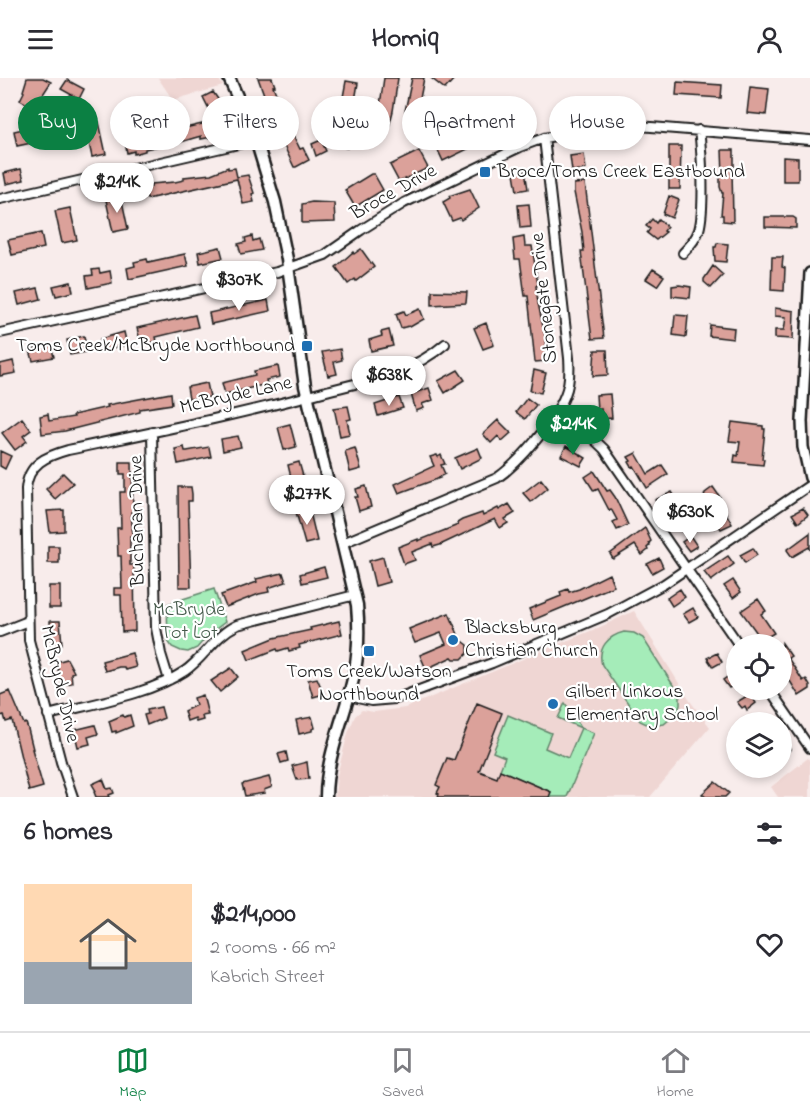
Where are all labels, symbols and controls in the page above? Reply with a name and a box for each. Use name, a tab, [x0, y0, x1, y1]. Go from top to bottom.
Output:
text: Homiq	[372, 20, 438, 59]
icon: menu	[24, 23, 57, 56]
icon: person	[753, 23, 786, 56]
chip: Buy	[18, 96, 98, 150]
chip: Rent	[110, 96, 190, 150]
chip: Filters	[202, 96, 299, 150]
chip: New	[311, 96, 390, 150]
chip: Apartment	[402, 96, 537, 150]
chip: House	[549, 96, 646, 150]
street label: Broce Drive	[345, 157, 442, 229]
place label: Broce/Toms Creek Eastbound	[496, 158, 745, 187]
pin: $214K	[75, 163, 159, 214]
marker: Broce/Toms Creek Eastbound	[478, 165, 492, 179]
text: $214K	[94, 168, 140, 197]
street label: Stonegate Drive	[524, 231, 567, 365]
pin: $307K	[197, 261, 281, 312]
text: $307K	[216, 266, 262, 295]
place label: Toms Creek/McBryde Northbound	[16, 332, 295, 361]
marker: Toms Creek/McBryde Northbound	[300, 339, 314, 353]
pin: $638K	[347, 356, 431, 407]
text: $638K	[366, 361, 412, 390]
street label: McBryde Lane	[177, 369, 295, 423]
pin: $214K	[531, 405, 615, 456]
text: $214K	[550, 410, 596, 439]
street label: Buchanan Drive	[122, 455, 154, 588]
pin: $277K	[265, 475, 349, 526]
text: $277K	[283, 480, 331, 509]
pin: $630K	[648, 493, 732, 544]
text: $630K	[666, 498, 714, 527]
park label: McBryde Tot Lot	[153, 596, 225, 648]
place label: Blacksburg Christian Church	[464, 614, 598, 666]
street label: McBryde Drive	[31, 623, 87, 745]
marker: Blacksburg Christian Church	[446, 633, 460, 647]
map controls	[726, 634, 792, 778]
button: locate	[726, 634, 792, 700]
marker: Toms Creek/Watson Northbound	[362, 644, 376, 658]
place label: Toms Creek/Watson Northbound	[286, 658, 452, 710]
place label: Gilbert Linkous Elementary School	[565, 678, 718, 730]
marker: Gilbert Linkous Elementary School	[546, 697, 560, 711]
button: layers	[726, 712, 792, 778]
text: 6 homes	[24, 814, 113, 852]
icon: filters	[753, 817, 786, 850]
text: $214,000	[210, 896, 296, 934]
icon: home	[72, 908, 144, 980]
icon: heart	[753, 928, 786, 961]
text: 2 rooms · 66 m²	[210, 934, 336, 963]
text: Kabrich Street	[210, 963, 325, 992]
tab: Map	[116, 1044, 149, 1104]
tab: Saved	[382, 1044, 424, 1104]
tab: Home	[656, 1044, 694, 1104]

